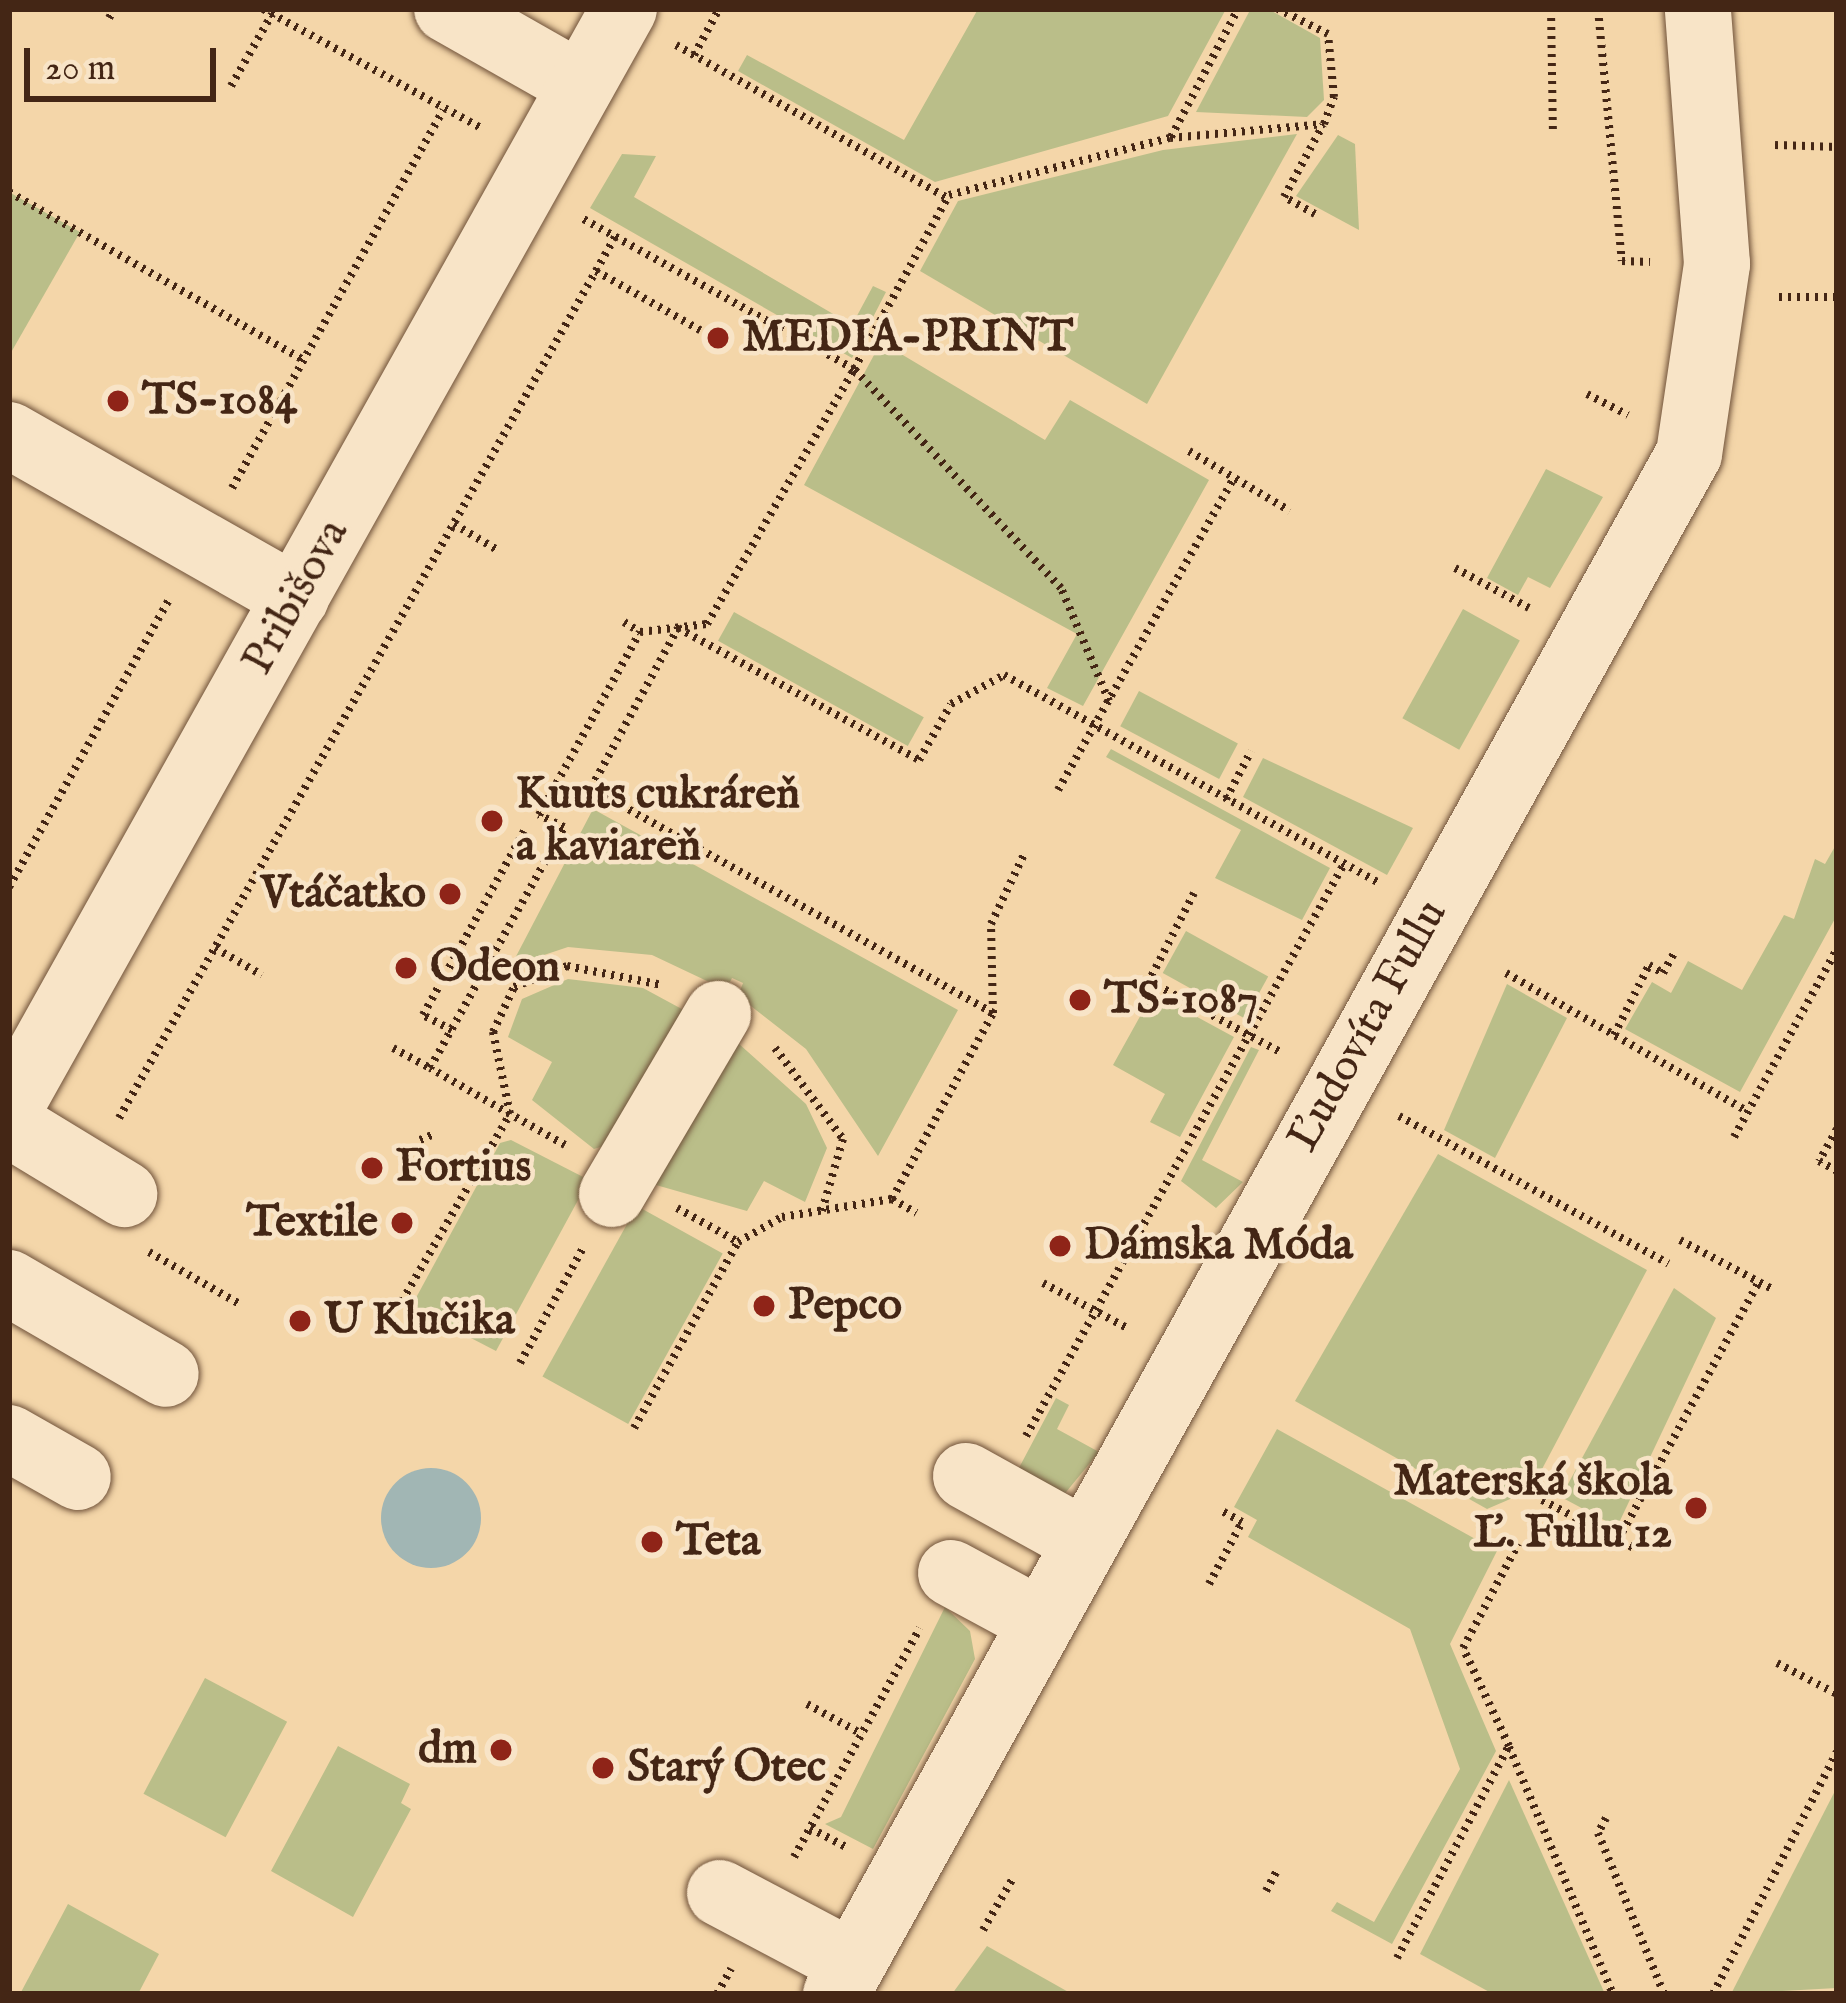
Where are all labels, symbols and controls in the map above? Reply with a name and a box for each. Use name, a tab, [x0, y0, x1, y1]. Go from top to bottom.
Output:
scale bar	[30, 24, 222, 98]
text: 20 m	[45, 46, 115, 92]
place label: MEDIA-PRINT	[742, 311, 1073, 365]
marker: MEDIA-PRINT	[705, 325, 731, 351]
place label: TS-1084	[142, 374, 297, 428]
marker: TS-1084	[105, 388, 131, 414]
street label: Pribišova	[231, 510, 361, 684]
place label: Kuuts cukráreň a kaviareň	[516, 768, 800, 874]
marker: Kuuts cukráreň a kaviareň	[479, 808, 505, 834]
place label: Vtáčatko	[261, 867, 426, 921]
marker: Vtáčatko	[437, 881, 463, 907]
street label: Ľudovíta Fullu	[1277, 891, 1459, 1161]
place label: Odeon	[430, 941, 560, 995]
marker: Odeon	[393, 955, 419, 981]
place label: TS-1087	[1104, 973, 1258, 1027]
marker: TS-1087	[1067, 987, 1093, 1013]
place label: Fortius	[396, 1141, 531, 1195]
marker: Fortius	[359, 1155, 385, 1181]
place label: Textile	[246, 1196, 378, 1250]
marker: Textile	[389, 1210, 415, 1236]
place label: Dámska Móda	[1084, 1219, 1353, 1273]
marker: Dámska Móda	[1047, 1233, 1073, 1259]
place label: Pepco	[788, 1279, 902, 1333]
marker: Pepco	[751, 1293, 777, 1319]
place label: U Klučika	[324, 1294, 515, 1348]
marker: U Klučika	[287, 1308, 313, 1334]
place label: Materská škola Ľ. Fullu 12	[1393, 1455, 1672, 1561]
marker: Materská škola Ľ. Fullu 12	[1683, 1495, 1709, 1521]
place label: Teta	[676, 1515, 760, 1569]
marker: Teta	[639, 1529, 665, 1555]
place label: dm	[418, 1723, 477, 1777]
marker: dm	[488, 1737, 514, 1763]
place label: Starý Otec	[627, 1741, 826, 1795]
marker: Starý Otec	[590, 1755, 616, 1781]

